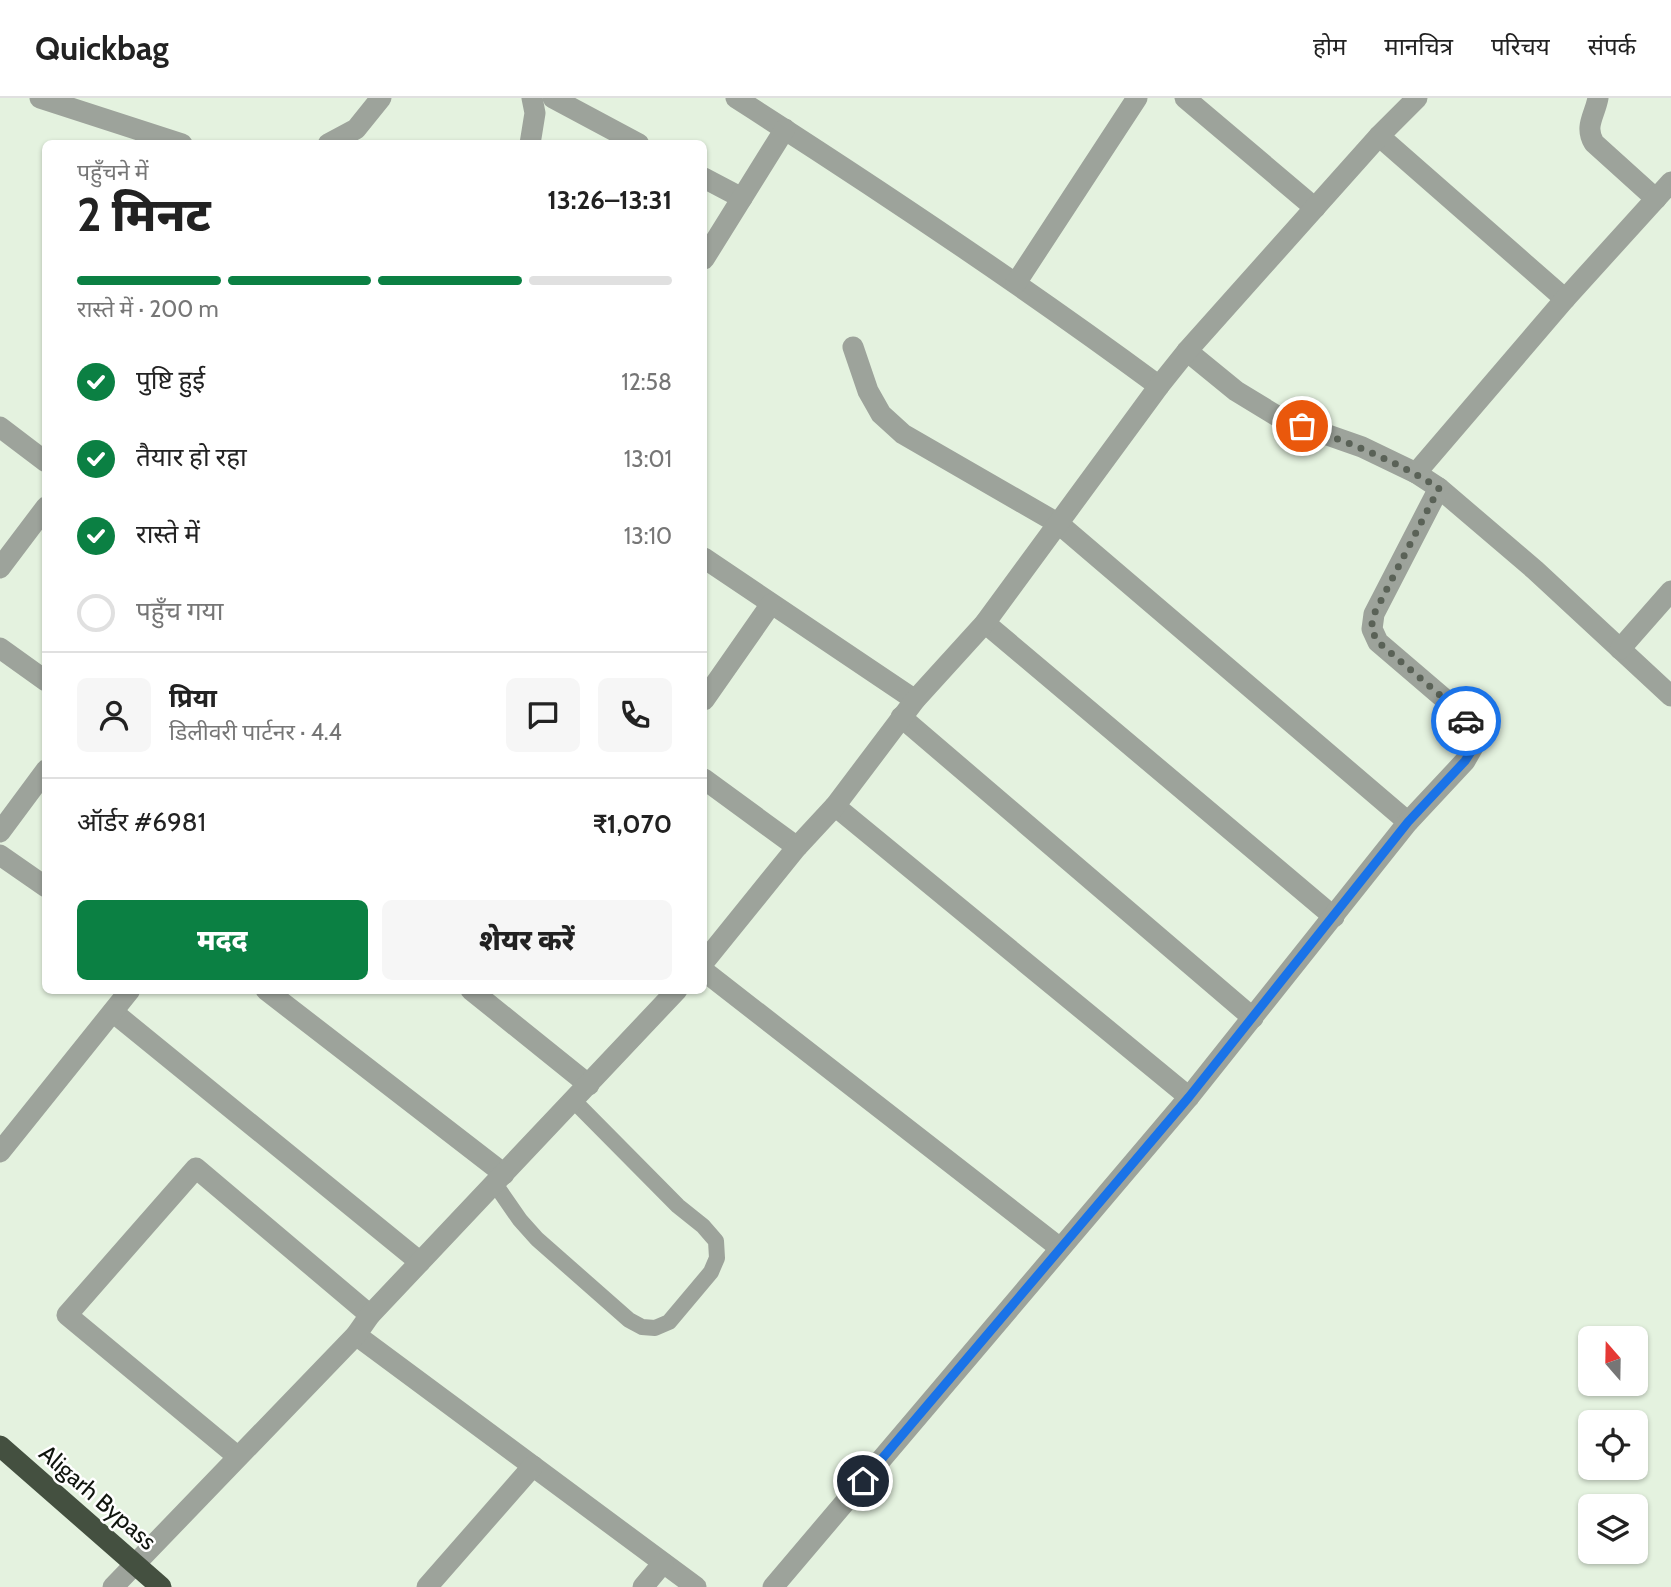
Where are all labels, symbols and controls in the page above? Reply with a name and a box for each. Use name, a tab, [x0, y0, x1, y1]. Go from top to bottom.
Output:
text: Quickbag	[35, 28, 169, 68]
text: होम	[1313, 32, 1346, 61]
text: मानचित्र	[1384, 32, 1453, 61]
text: परिचय	[1491, 32, 1550, 61]
text: संपर्क	[1588, 32, 1636, 61]
text: पहुँचने में	[77, 158, 149, 186]
text: 13:26–13:31	[547, 184, 672, 216]
text: 2 मिनट	[77, 187, 211, 243]
text: रास्ते में · 200 m	[77, 295, 219, 323]
icon: check	[77, 363, 115, 401]
text: पुष्टि हुई	[136, 364, 205, 396]
text: 12:58	[621, 368, 672, 396]
pin	[1272, 396, 1332, 456]
icon: bag	[1283, 407, 1321, 445]
icon: check	[77, 440, 115, 478]
text: तैयार हो रहा	[136, 441, 247, 473]
text: 13:01	[624, 445, 672, 473]
icon: check	[77, 517, 115, 555]
text: रास्ते में	[136, 518, 200, 550]
text: 13:10	[624, 522, 672, 550]
text: पहुँच गया	[136, 595, 223, 627]
button: person	[77, 678, 151, 752]
button: chat	[506, 678, 580, 752]
button: phone	[598, 678, 672, 752]
text: प्रिया	[169, 682, 217, 714]
courier	[1431, 686, 1501, 756]
icon: car	[1447, 702, 1485, 740]
text: डिलीवरी पार्टनर · 4.4	[169, 718, 342, 746]
text: ऑर्डर #6981	[77, 806, 206, 838]
text: ₹1,070	[593, 808, 672, 840]
button: मदद	[77, 900, 368, 980]
button: शेयर करें	[382, 900, 672, 980]
north arrow	[1578, 1326, 1648, 1396]
map controls	[1578, 1326, 1648, 1564]
button: locate	[1578, 1410, 1648, 1480]
street label: Aligarh Bypass	[34, 1438, 162, 1556]
pin	[833, 1451, 893, 1511]
icon: home	[844, 1462, 882, 1500]
button: layers	[1578, 1494, 1648, 1564]

